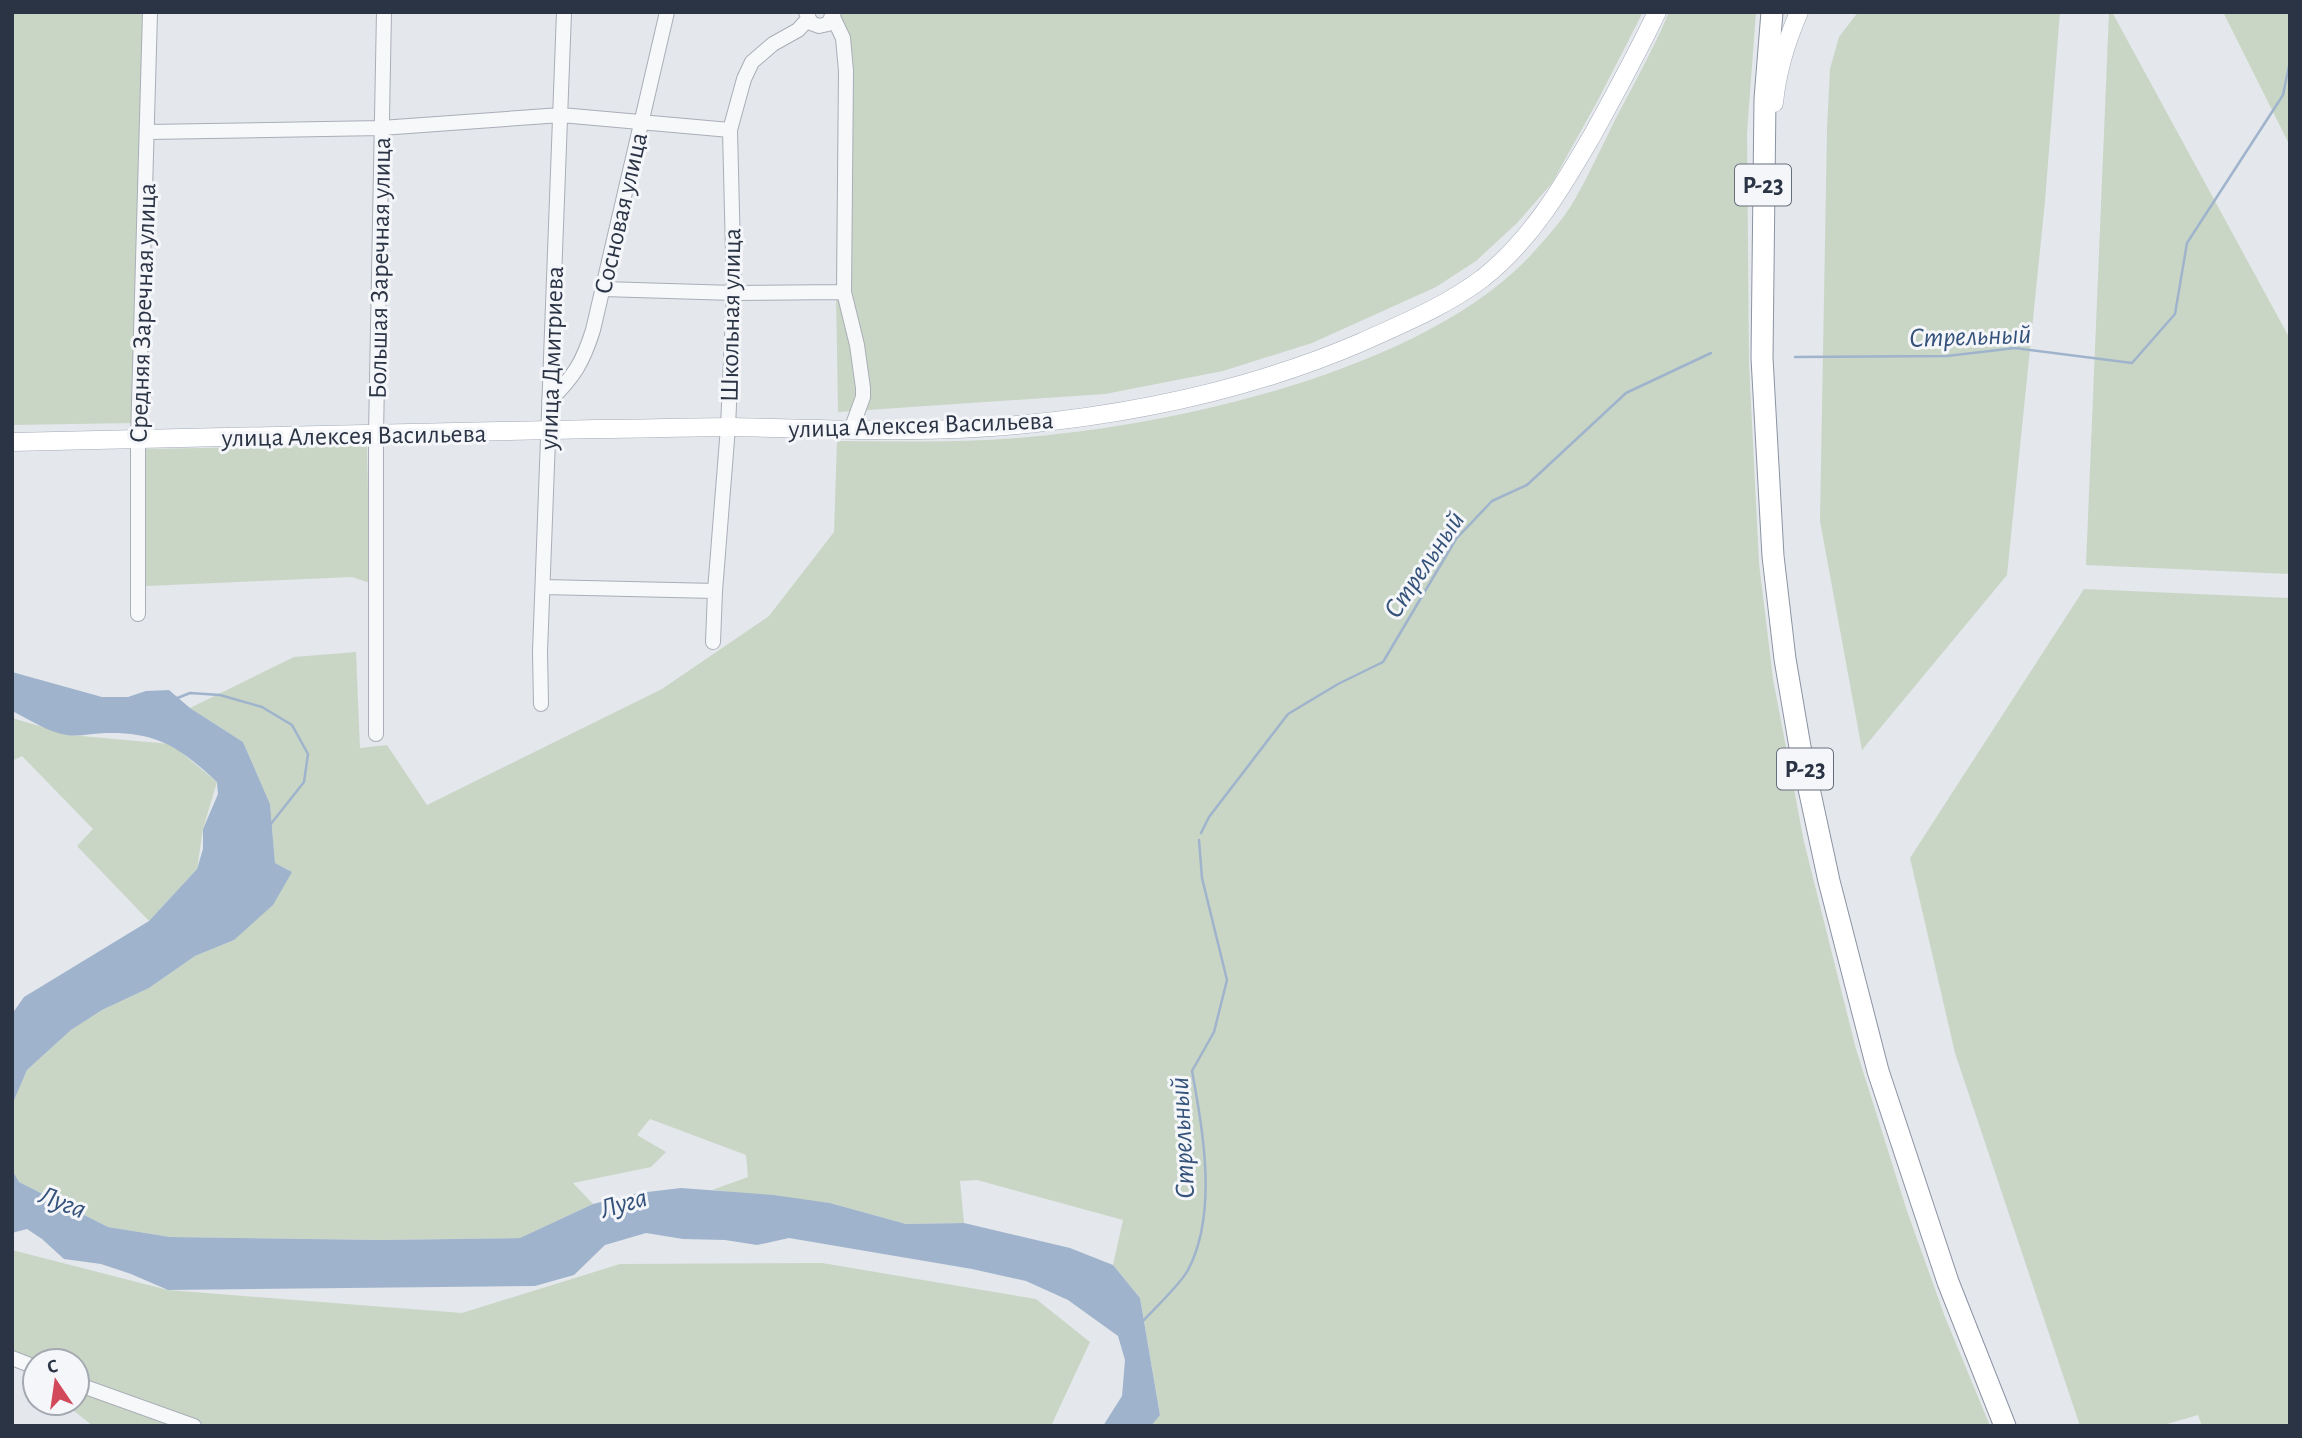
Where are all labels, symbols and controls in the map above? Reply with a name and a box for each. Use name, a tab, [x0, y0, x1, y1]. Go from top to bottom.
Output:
street label: Сосновая улица	[590, 130, 652, 297]
street label: Большая Заречная улица	[365, 137, 395, 399]
road number: Р-23	[1735, 164, 1791, 205]
street label: Средняя Заречная улица	[125, 182, 161, 443]
street label: Школьная улица	[716, 228, 746, 402]
street label: улица Дмитриева	[536, 266, 568, 451]
water label: Стрельный	[1909, 321, 2032, 353]
street label: улица Алексея Васильева	[787, 407, 1054, 443]
street label: улица Алексея Васильева	[220, 421, 487, 451]
water label: Стрельный	[1379, 507, 1470, 624]
road number: Р-23	[1777, 748, 1833, 790]
water label: Стрельный	[1166, 1076, 1200, 1200]
water label: Луга	[34, 1181, 90, 1225]
water label: Луга	[596, 1184, 650, 1224]
north arrow	[21, 1347, 91, 1417]
text: С	[45, 1356, 60, 1377]

